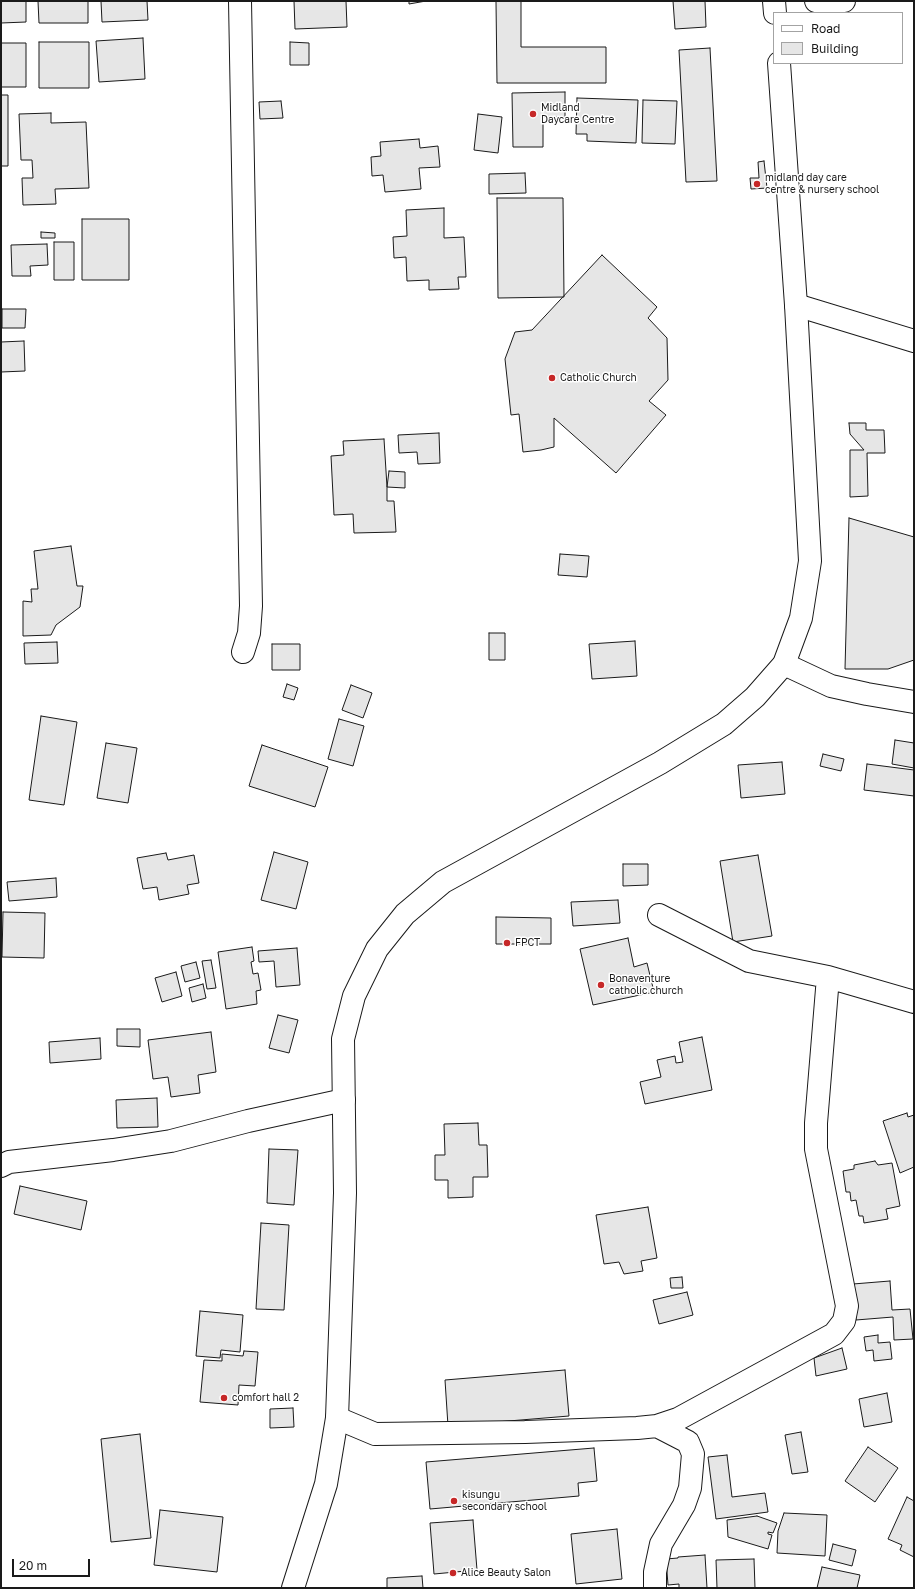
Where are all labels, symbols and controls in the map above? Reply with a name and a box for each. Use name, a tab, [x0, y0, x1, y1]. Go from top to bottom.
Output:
legend	[773, 12, 903, 64]
text: Road	[811, 21, 840, 36]
text: Building	[811, 41, 859, 56]
place label: Midland Daycare Centre	[541, 102, 614, 126]
marker: Midland Daycare Centre	[528, 109, 538, 119]
place label: midland day care centre & nursery school	[765, 172, 879, 196]
marker: midland day care centre & nursery school	[752, 179, 762, 189]
place label: Catholic Church	[560, 372, 637, 384]
marker: Catholic Church	[547, 373, 557, 383]
place label: FPCT	[515, 937, 540, 949]
marker: FPCT	[502, 938, 512, 948]
place label: Bonaventure catholic church	[609, 973, 683, 996]
marker: Bonaventure catholic church	[596, 980, 606, 990]
place label: comfort hall 2	[232, 1392, 299, 1404]
marker: comfort hall 2	[219, 1393, 229, 1403]
place label: kisungu secondary school	[462, 1489, 547, 1512]
marker: kisungu secondary school	[449, 1496, 459, 1506]
scale bar	[14, 1551, 92, 1577]
text: 20 m	[19, 1558, 47, 1573]
place label: Alice Beauty Salon	[461, 1567, 551, 1579]
marker: Alice Beauty Salon	[448, 1568, 458, 1578]

